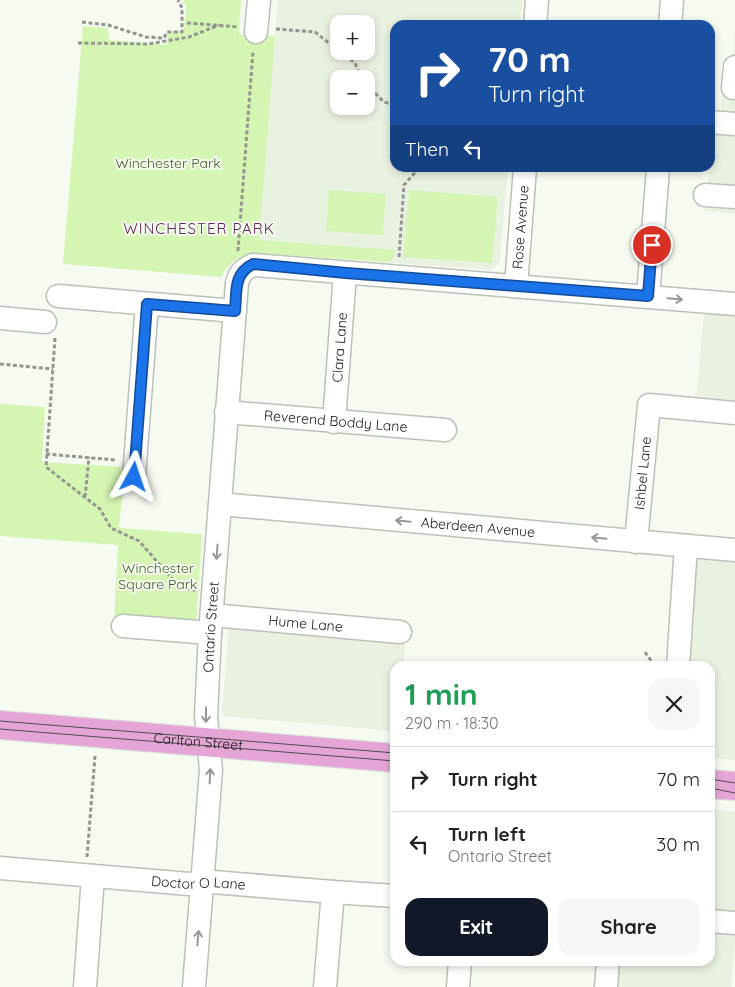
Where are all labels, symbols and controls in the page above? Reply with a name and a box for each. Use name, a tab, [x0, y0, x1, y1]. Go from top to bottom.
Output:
map controls	[330, 15, 375, 115]
button: +	[330, 15, 375, 60]
text: 70 m	[488, 37, 571, 81]
icon: right	[405, 40, 470, 105]
button: −	[330, 70, 375, 115]
text: Turn right	[488, 80, 585, 108]
icon: left	[459, 135, 487, 163]
text: Then	[405, 137, 449, 161]
park label: Winchester Park	[115, 154, 221, 172]
street label: Rose Avenue	[508, 185, 533, 270]
district label: WINCHESTER PARK	[123, 219, 275, 238]
pin	[631, 224, 673, 266]
icon: arrive	[638, 231, 666, 259]
one-way arrow	[667, 294, 683, 303]
street label: Clara Lane	[328, 311, 351, 383]
street label: Reverend Boddy Lane	[263, 406, 408, 436]
street label: Ishbel Lane	[630, 436, 655, 511]
position arrow	[107, 450, 159, 502]
street label: Aberdeen Avenue	[420, 513, 536, 541]
one-way arrow	[395, 516, 411, 526]
one-way arrow	[592, 534, 608, 543]
one-way arrow	[212, 544, 221, 560]
park label: Winchester Square Park	[118, 559, 198, 593]
street label: Ontario Street	[199, 581, 223, 673]
street label: Hume Lane	[268, 611, 344, 636]
text: 1 min	[405, 675, 478, 713]
button: close	[648, 678, 700, 730]
one-way arrow	[201, 706, 211, 722]
text: 290 m · 18:30	[405, 713, 499, 733]
street label: Carlton Street	[153, 729, 244, 754]
icon: right	[405, 765, 433, 793]
text: Turn right	[448, 767, 537, 791]
text: 70 m	[656, 767, 700, 791]
one-way arrow	[205, 769, 215, 785]
text: Turn left	[448, 822, 526, 846]
icon: left	[405, 830, 433, 858]
text: 30 m	[656, 832, 700, 856]
text: Ontario Street	[448, 846, 552, 866]
street label: Doctor O Lane	[150, 872, 246, 894]
button: Exit	[405, 898, 548, 956]
button: Share	[558, 898, 700, 956]
one-way arrow	[193, 931, 202, 947]

